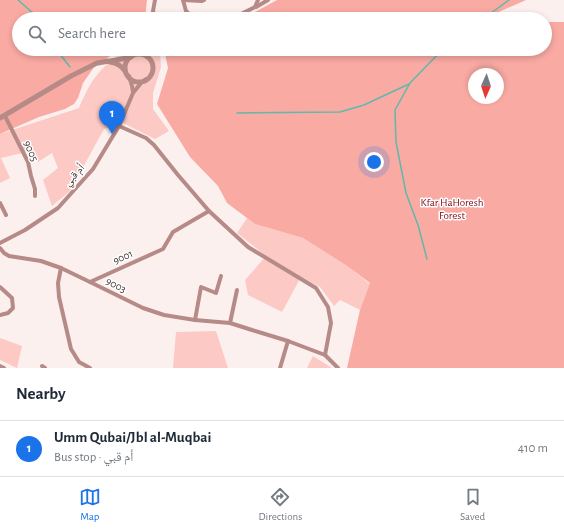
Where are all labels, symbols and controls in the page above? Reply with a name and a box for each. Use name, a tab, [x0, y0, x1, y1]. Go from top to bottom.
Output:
search box	[12, 12, 552, 56]
icon: search	[26, 23, 48, 45]
text: Search here	[58, 26, 126, 41]
north arrow	[468, 68, 504, 104]
pin: 1	[99, 101, 125, 134]
street label: 9005	[22, 139, 40, 163]
your location	[364, 152, 384, 172]
street label: أم قبي	[60, 161, 89, 190]
park label: Kfar HaHoresh Forest	[421, 197, 483, 221]
street label: 9001	[111, 248, 135, 266]
street label: 9003	[104, 275, 128, 295]
text: Nearby	[16, 385, 66, 402]
text: Umm Qubai/Jbl al-Muqbai	[54, 430, 211, 445]
text: 1	[27, 442, 31, 455]
text: 410 m	[518, 442, 548, 455]
text: Bus stop · أم قبي	[54, 451, 133, 464]
tab: Map	[79, 486, 101, 523]
tab: Directions	[258, 486, 302, 523]
tab: Saved	[460, 486, 485, 523]

